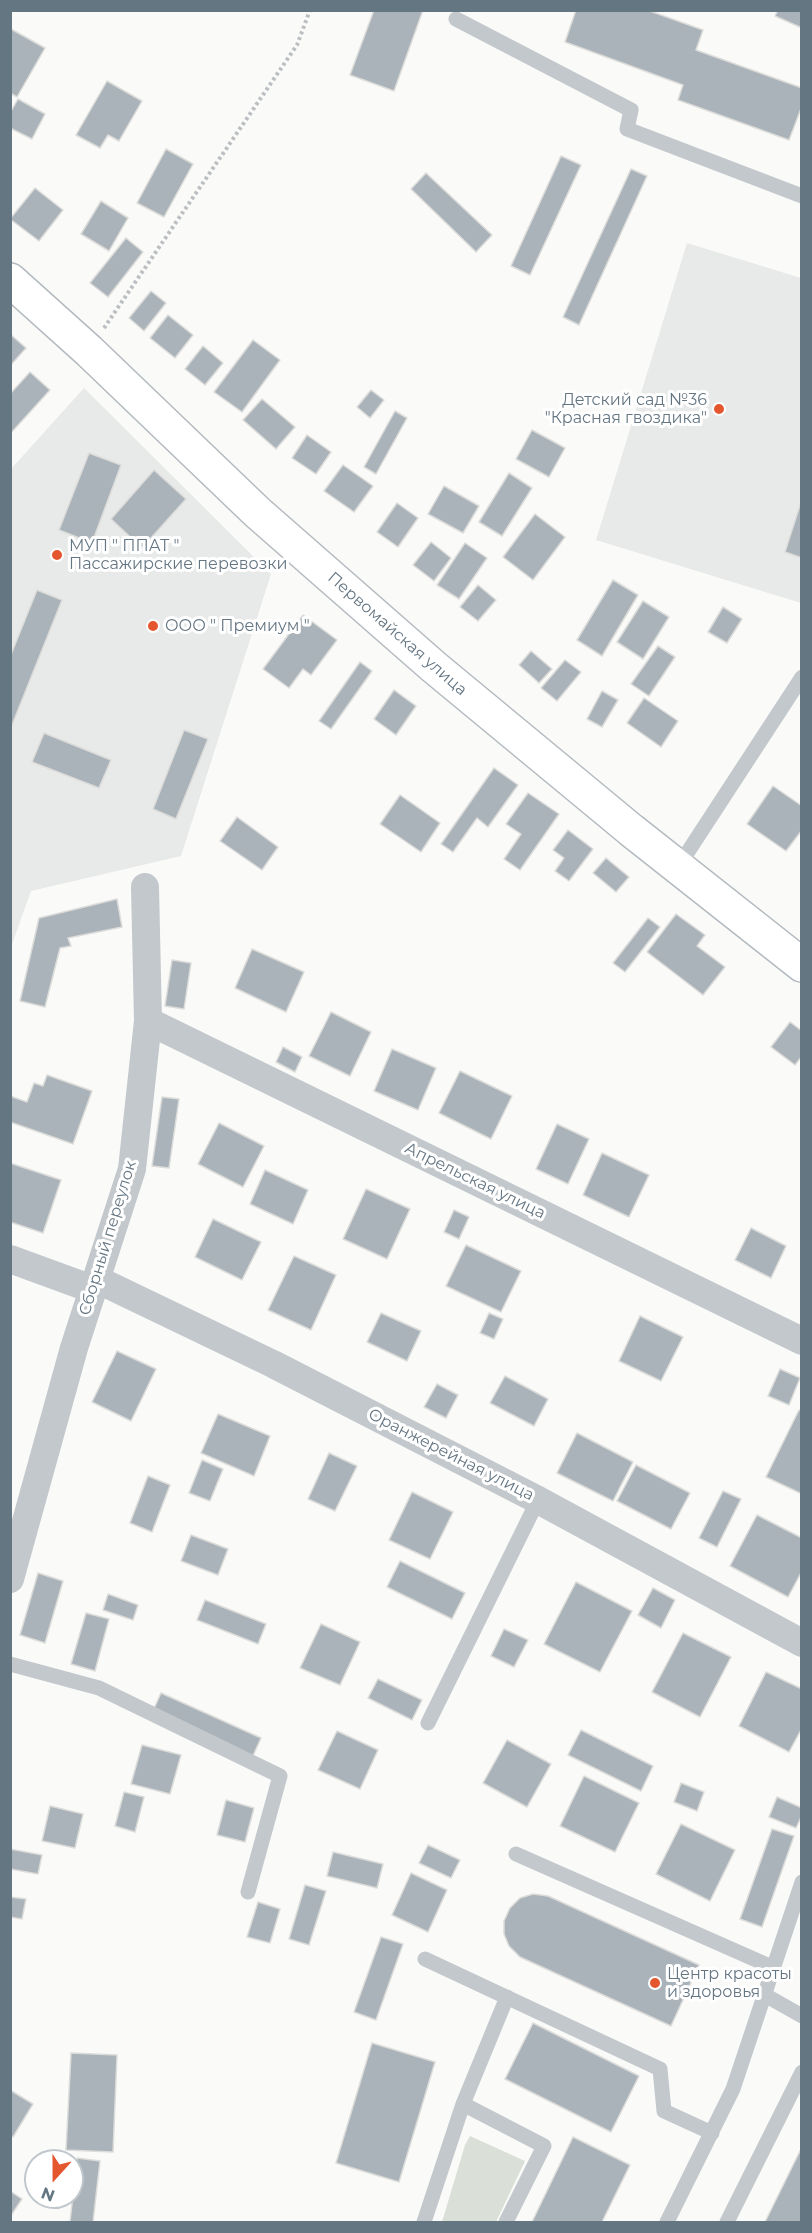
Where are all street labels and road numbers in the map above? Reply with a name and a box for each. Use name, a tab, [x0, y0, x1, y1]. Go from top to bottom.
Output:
street label: Первомайская улица	[323, 568, 471, 700]
street label: Апрельская улица	[402, 1139, 548, 1223]
street label: Сборный переулок	[75, 1158, 141, 1318]
street label: Оранжерейная улица	[365, 1405, 537, 1505]

